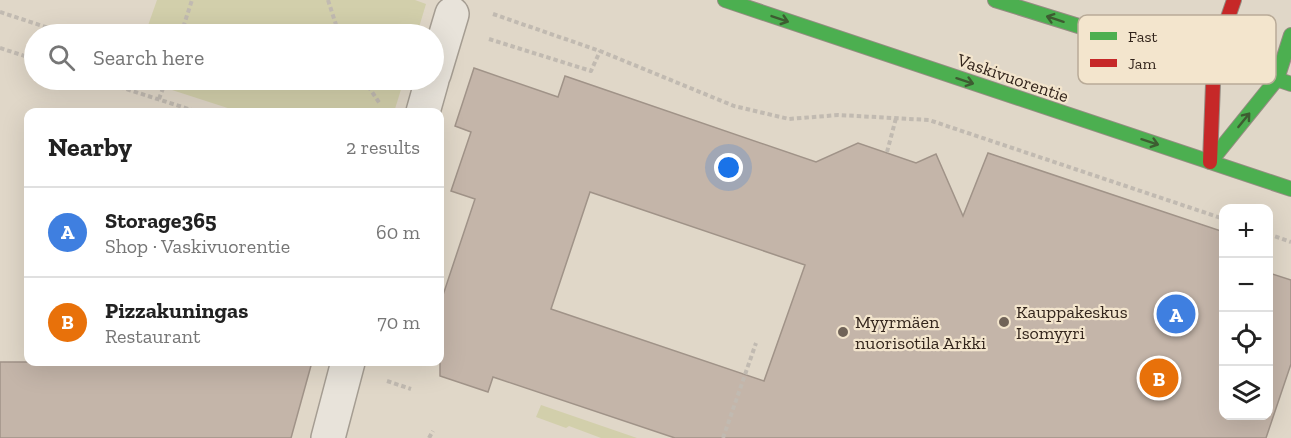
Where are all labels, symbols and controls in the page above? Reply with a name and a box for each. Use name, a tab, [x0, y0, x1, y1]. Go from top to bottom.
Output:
one-way arrow	[1046, 13, 1065, 24]
one-way arrow	[770, 14, 789, 25]
legend	[1078, 15, 1276, 84]
search box	[24, 24, 444, 90]
text: Fast	[1128, 27, 1157, 46]
icon: search	[45, 41, 78, 74]
text: Search here	[93, 44, 204, 71]
street label: Vaskivuorentie	[954, 48, 1072, 107]
text: Jam	[1128, 54, 1157, 73]
one-way arrow	[955, 76, 974, 87]
one-way arrow	[1237, 113, 1250, 129]
text: Nearby	[48, 131, 132, 163]
text: 2 results	[346, 135, 420, 159]
one-way arrow	[1140, 138, 1159, 149]
your location	[714, 153, 743, 182]
map controls	[1219, 204, 1273, 420]
button: +	[1219, 204, 1273, 258]
text: Storage365	[105, 207, 216, 234]
text: A	[61, 220, 74, 244]
text: 60 m	[376, 220, 420, 244]
text: Shop · Vaskivuorentie	[105, 234, 290, 258]
button: −	[1219, 258, 1273, 312]
pin: A	[1156, 292, 1196, 336]
text: Pizzakuningas	[105, 297, 248, 324]
place label: Kauppakeskus Isomyyri	[1016, 301, 1128, 344]
text: B	[61, 310, 74, 334]
text: 70 m	[377, 310, 420, 334]
place label: Myyrmäen nuorisotila Arkki	[855, 311, 986, 354]
button: locate	[1219, 312, 1273, 366]
marker: Kauppakeskus Isomyyri	[997, 315, 1011, 329]
text: Restaurant	[105, 324, 201, 348]
marker: Myyrmäen nuorisotila Arkki	[836, 325, 850, 339]
pin: B	[1140, 356, 1178, 400]
button: layers	[1219, 366, 1273, 420]

